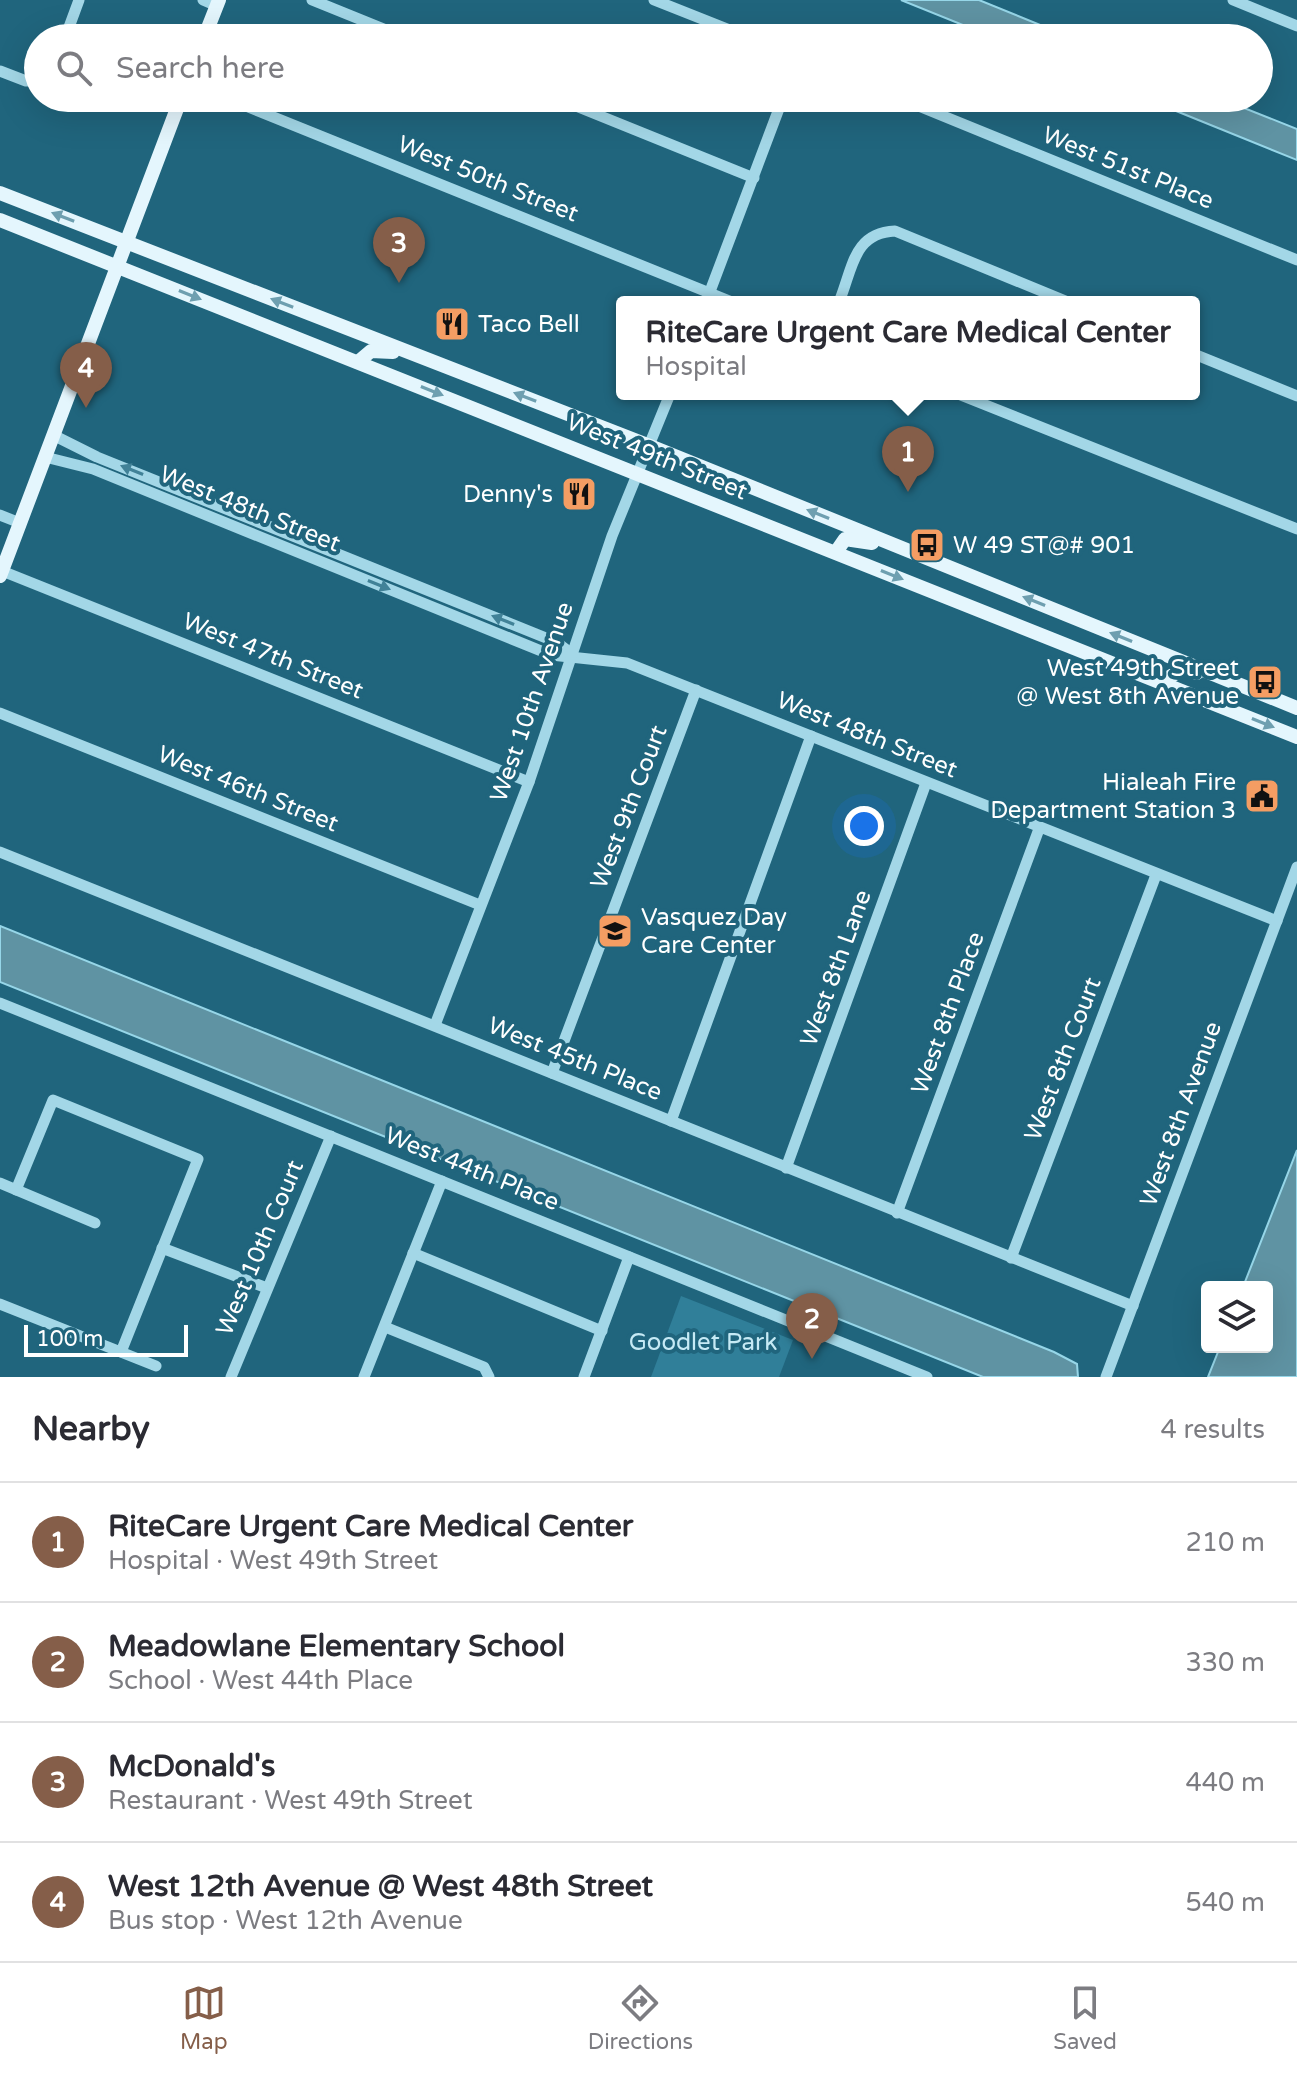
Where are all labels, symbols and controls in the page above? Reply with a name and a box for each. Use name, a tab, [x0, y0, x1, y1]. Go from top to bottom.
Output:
search box	[24, 24, 1273, 112]
icon: search	[52, 46, 96, 90]
text: Search here	[116, 50, 285, 87]
street label: West 51st Place	[1038, 120, 1218, 216]
street label: West 50th Street	[393, 130, 583, 228]
one-way arrow	[51, 211, 75, 224]
pin: 3	[373, 217, 425, 283]
one-way arrow	[178, 288, 202, 301]
one-way arrow	[270, 296, 294, 309]
popup	[616, 296, 1200, 400]
restaurant icon: Taco Bell	[433, 305, 471, 343]
place label: Taco Bell	[478, 310, 580, 339]
text: RiteCare Urgent Care Medical Center	[645, 314, 1171, 351]
pin: 4	[60, 342, 112, 408]
text: Hospital	[645, 351, 747, 382]
one-way arrow	[420, 385, 444, 398]
one-way arrow	[513, 390, 537, 403]
street label: West 49th Street	[562, 408, 752, 506]
pin: 1	[882, 426, 934, 492]
street label: West 48th Street	[155, 460, 345, 558]
one-way arrow	[120, 463, 144, 476]
restaurant icon: Denny's	[560, 475, 598, 513]
place label: Denny's	[463, 480, 553, 509]
one-way arrow	[806, 507, 830, 520]
bus stop icon: W 49 ST@# 901	[908, 526, 946, 564]
place label: W 49 ST@# 901	[953, 531, 1135, 560]
one-way arrow	[880, 569, 904, 582]
one-way arrow	[367, 579, 391, 592]
one-way arrow	[1022, 594, 1046, 607]
street label: West 10th Avenue	[484, 598, 580, 806]
street label: West 47th Street	[178, 607, 368, 705]
one-way arrow	[491, 614, 515, 627]
one-way arrow	[1109, 630, 1133, 643]
place label: West 49th Street @ West 8th Avenue	[1017, 654, 1239, 711]
bus stop icon: West 49th Street @ West 8th Avenue	[1246, 663, 1284, 701]
street label: West 48th Street	[772, 686, 962, 784]
one-way arrow	[1251, 717, 1275, 730]
street label: West 9th Court	[585, 721, 673, 893]
street label: West 46th Street	[153, 740, 343, 838]
place label: Hialeah Fire Department Station 3	[990, 768, 1236, 825]
public building icon: Hialeah Fire Department Station 3	[1243, 777, 1281, 815]
your location	[844, 806, 884, 846]
street label: West 8th Lane	[794, 886, 878, 1050]
place label: Vasquez Day Care Center	[641, 903, 787, 960]
school or university icon: Vasquez Day Care Center	[596, 912, 634, 950]
street label: West 8th Place	[905, 928, 991, 1098]
street label: West 8th Court	[1019, 973, 1107, 1145]
street label: West 45th Place	[484, 1011, 666, 1107]
street label: West 8th Avenue	[1134, 1018, 1228, 1210]
street label: West 44th Place	[381, 1121, 563, 1217]
street label: West 10th Court	[210, 1156, 310, 1340]
map controls	[1201, 1281, 1273, 1353]
button: layers	[1201, 1281, 1273, 1353]
pin: 2	[786, 1293, 838, 1359]
scale bar	[24, 1321, 188, 1357]
text: 100 m	[36, 1326, 103, 1352]
park label: Goodlet Park	[629, 1328, 777, 1357]
text: Nearby	[32, 1409, 150, 1450]
text: 4 results	[1160, 1414, 1265, 1445]
text: RiteCare Urgent Care Medical Center	[108, 1508, 633, 1545]
text: 1	[50, 1527, 66, 1558]
text: 210 m	[1185, 1527, 1265, 1558]
text: Hospital · West 49th Street	[108, 1545, 438, 1576]
text: Meadowlane Elementary School	[108, 1628, 565, 1665]
text: 2	[50, 1647, 66, 1678]
text: 330 m	[1185, 1647, 1265, 1678]
text: School · West 44th Place	[108, 1665, 413, 1696]
text: McDonald's	[108, 1748, 275, 1785]
text: 3	[50, 1767, 66, 1798]
text: 440 m	[1185, 1767, 1265, 1798]
text: Restaurant · West 49th Street	[108, 1785, 473, 1816]
text: West 12th Avenue @ West 48th Street	[108, 1868, 653, 1905]
text: 4	[50, 1887, 66, 1918]
text: 540 m	[1185, 1887, 1265, 1918]
text: Bus stop · West 12th Avenue	[108, 1905, 463, 1936]
tab: Map	[180, 1981, 228, 2055]
tab: Directions	[588, 1981, 693, 2055]
tab: Saved	[1053, 1981, 1117, 2055]

